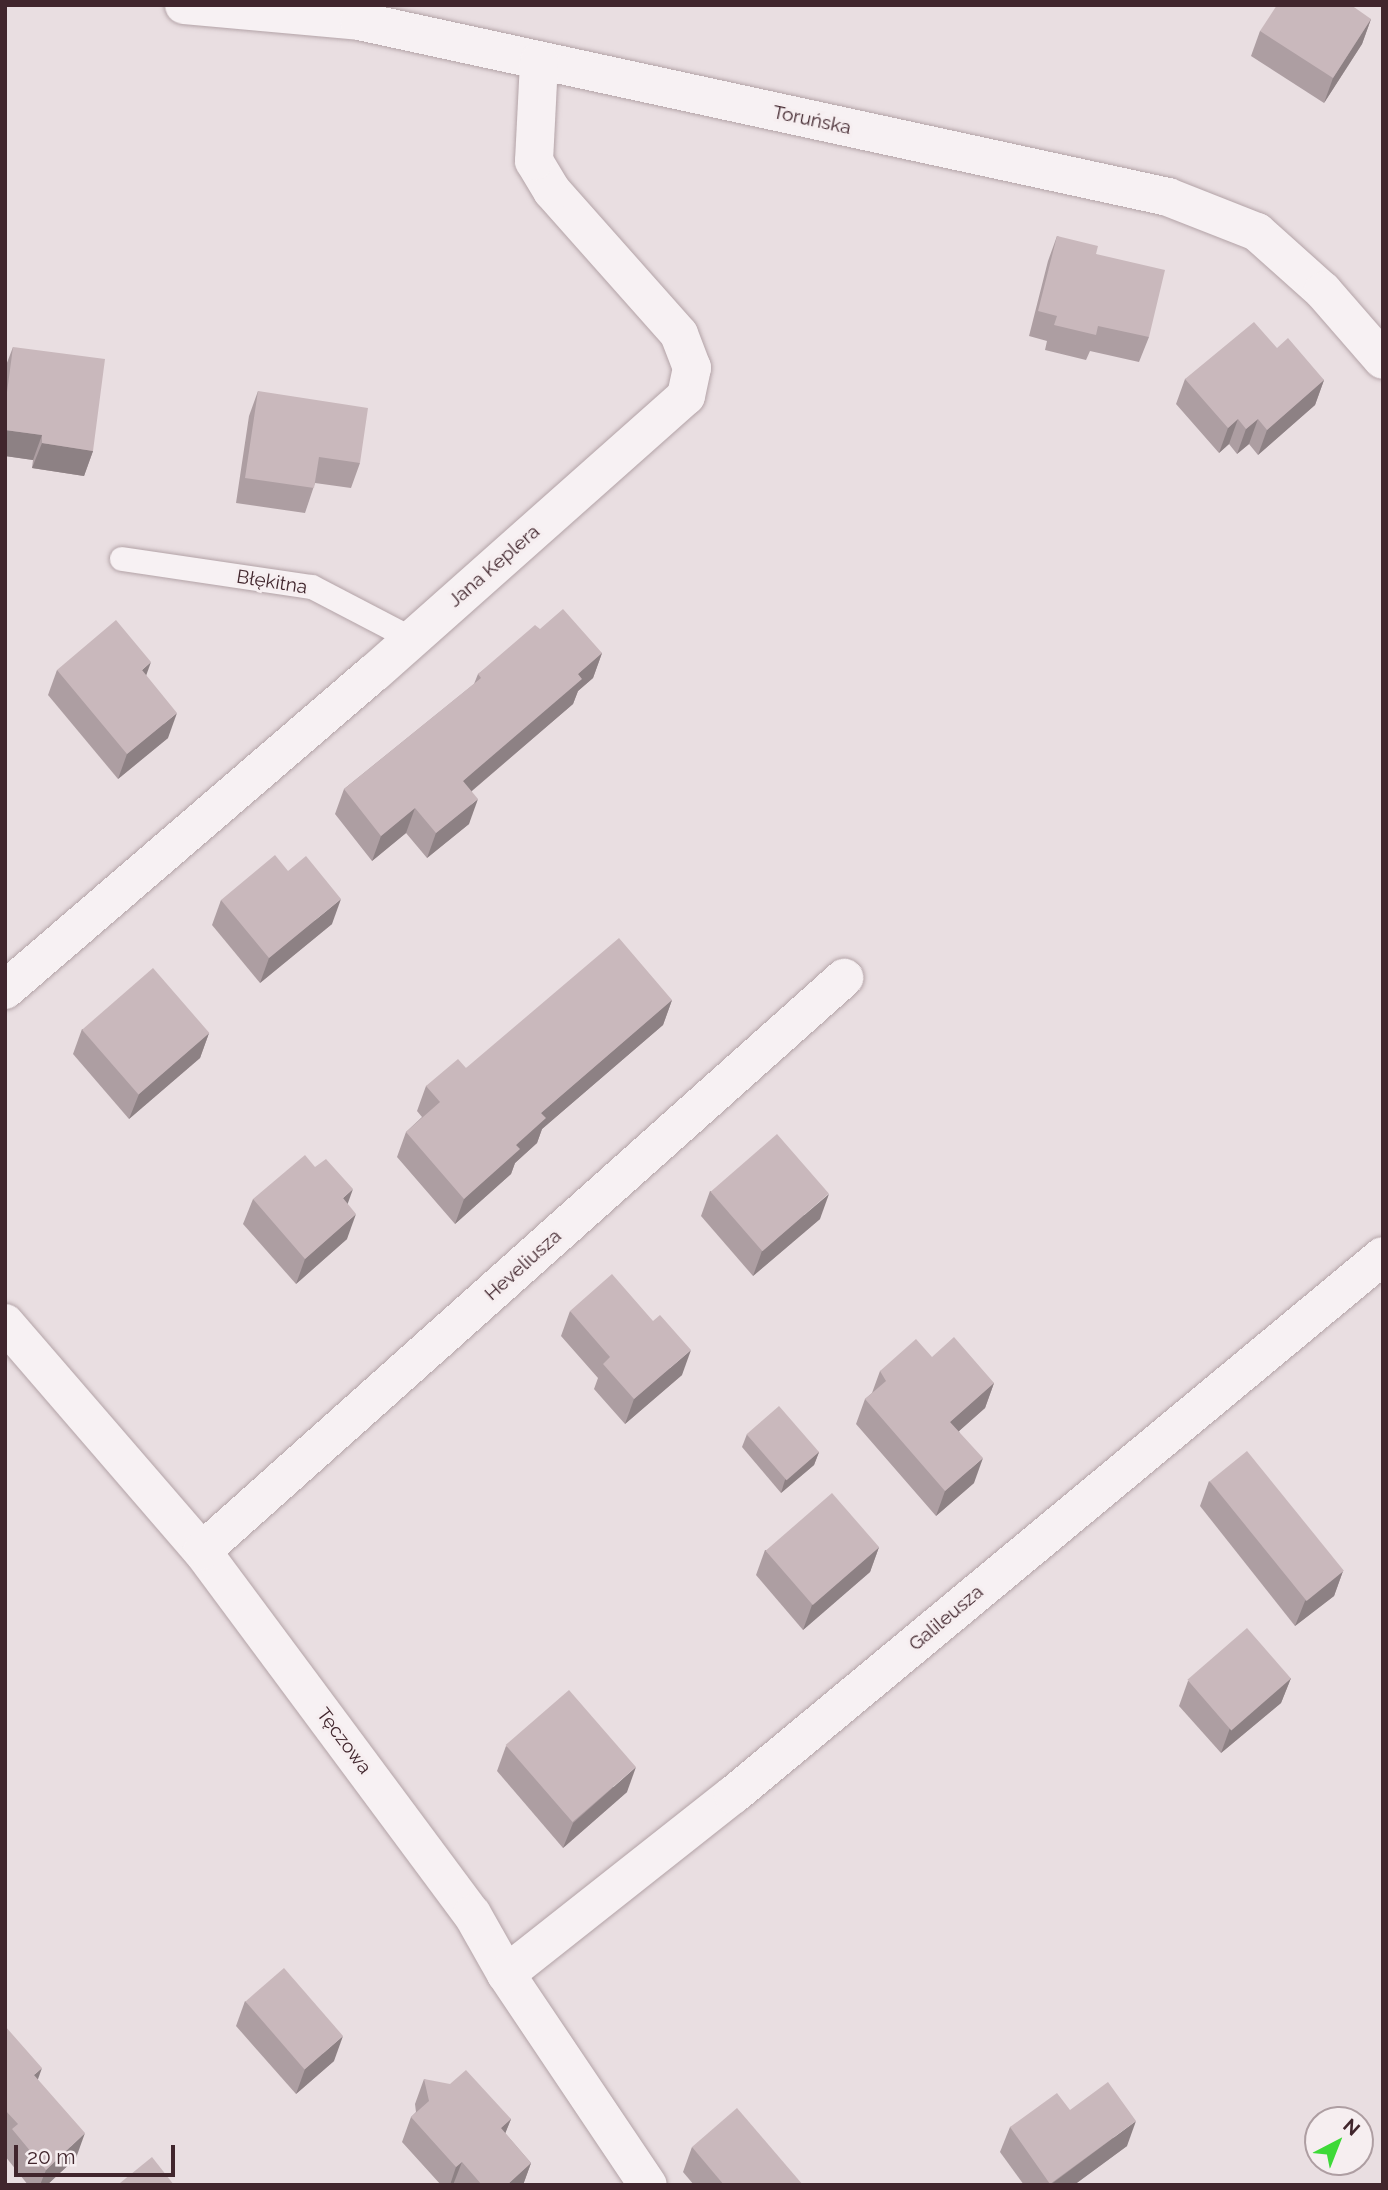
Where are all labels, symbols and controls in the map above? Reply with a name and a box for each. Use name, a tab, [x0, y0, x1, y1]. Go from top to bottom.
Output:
street label: Toruńska	[771, 101, 853, 139]
street label: Jana Keplera	[444, 520, 544, 612]
street label: Błękitna	[235, 565, 309, 599]
street label: Heveliusza	[480, 1225, 566, 1305]
street label: Galileusza	[904, 1580, 988, 1656]
street label: Tęczowa	[312, 1704, 376, 1778]
north arrow	[1304, 2106, 1374, 2176]
text: N	[1339, 2114, 1364, 2140]
scale bar	[18, 2130, 178, 2174]
text: 20 m	[27, 2144, 75, 2169]

